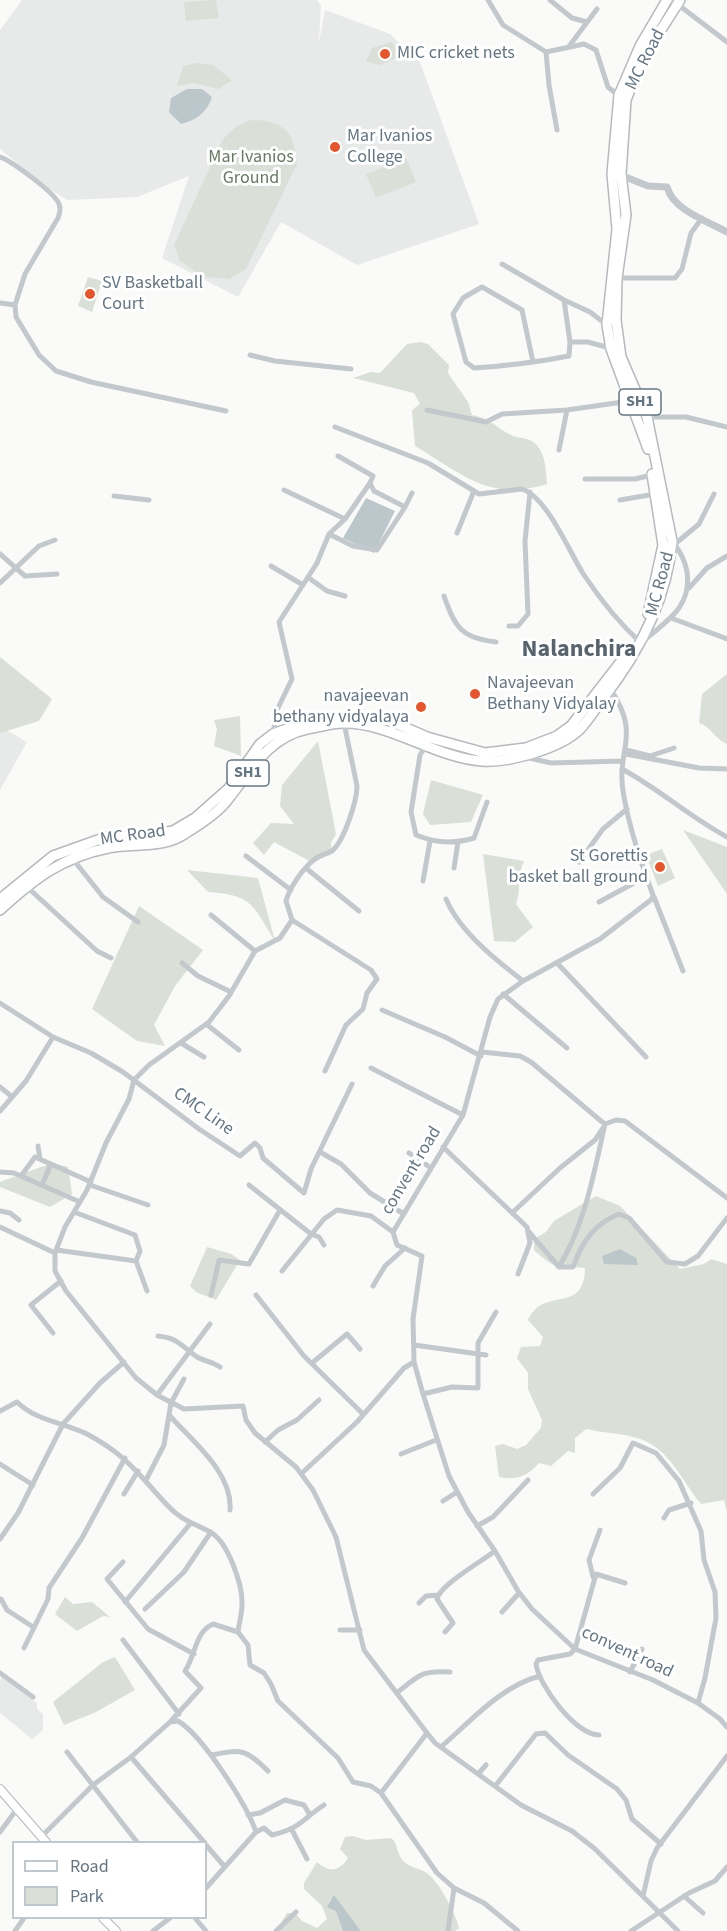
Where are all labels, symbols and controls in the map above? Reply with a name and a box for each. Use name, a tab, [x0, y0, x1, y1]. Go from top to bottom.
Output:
street label: MC Road	[621, 26, 671, 94]
place label: MIC cricket nets	[397, 43, 515, 65]
marker: MIC cricket nets	[378, 47, 392, 61]
place label: Mar Ivanios College	[347, 126, 432, 168]
marker: Mar Ivanios College	[328, 140, 342, 154]
park label: Mar Ivanios Ground	[208, 147, 294, 190]
place label: SV Basketball Court	[102, 273, 203, 316]
marker: SV Basketball Court	[83, 287, 97, 301]
road number: SH1	[619, 389, 661, 415]
street label: MC Road	[642, 550, 680, 618]
district label: Nalanchira	[522, 637, 636, 665]
place label: Navajeevan Bethany Vidyalay	[487, 673, 616, 716]
place label: navajeevan bethany vidyalaya	[273, 686, 409, 728]
marker: Navajeevan Bethany Vidyalay	[468, 687, 482, 701]
marker: navajeevan bethany vidyalaya	[414, 700, 428, 714]
road number: SH1	[227, 760, 269, 786]
street label: MC Road	[99, 821, 167, 851]
place label: St Gorettis basket ball ground	[509, 846, 648, 888]
marker: St Gorettis basket ball ground	[653, 860, 667, 874]
street label: CMC Line	[168, 1083, 238, 1141]
street label: convent road	[377, 1123, 447, 1219]
street label: convent road	[578, 1622, 676, 1684]
legend	[12, 1841, 207, 1919]
text: Road	[70, 1854, 109, 1879]
text: Park	[70, 1884, 104, 1909]

